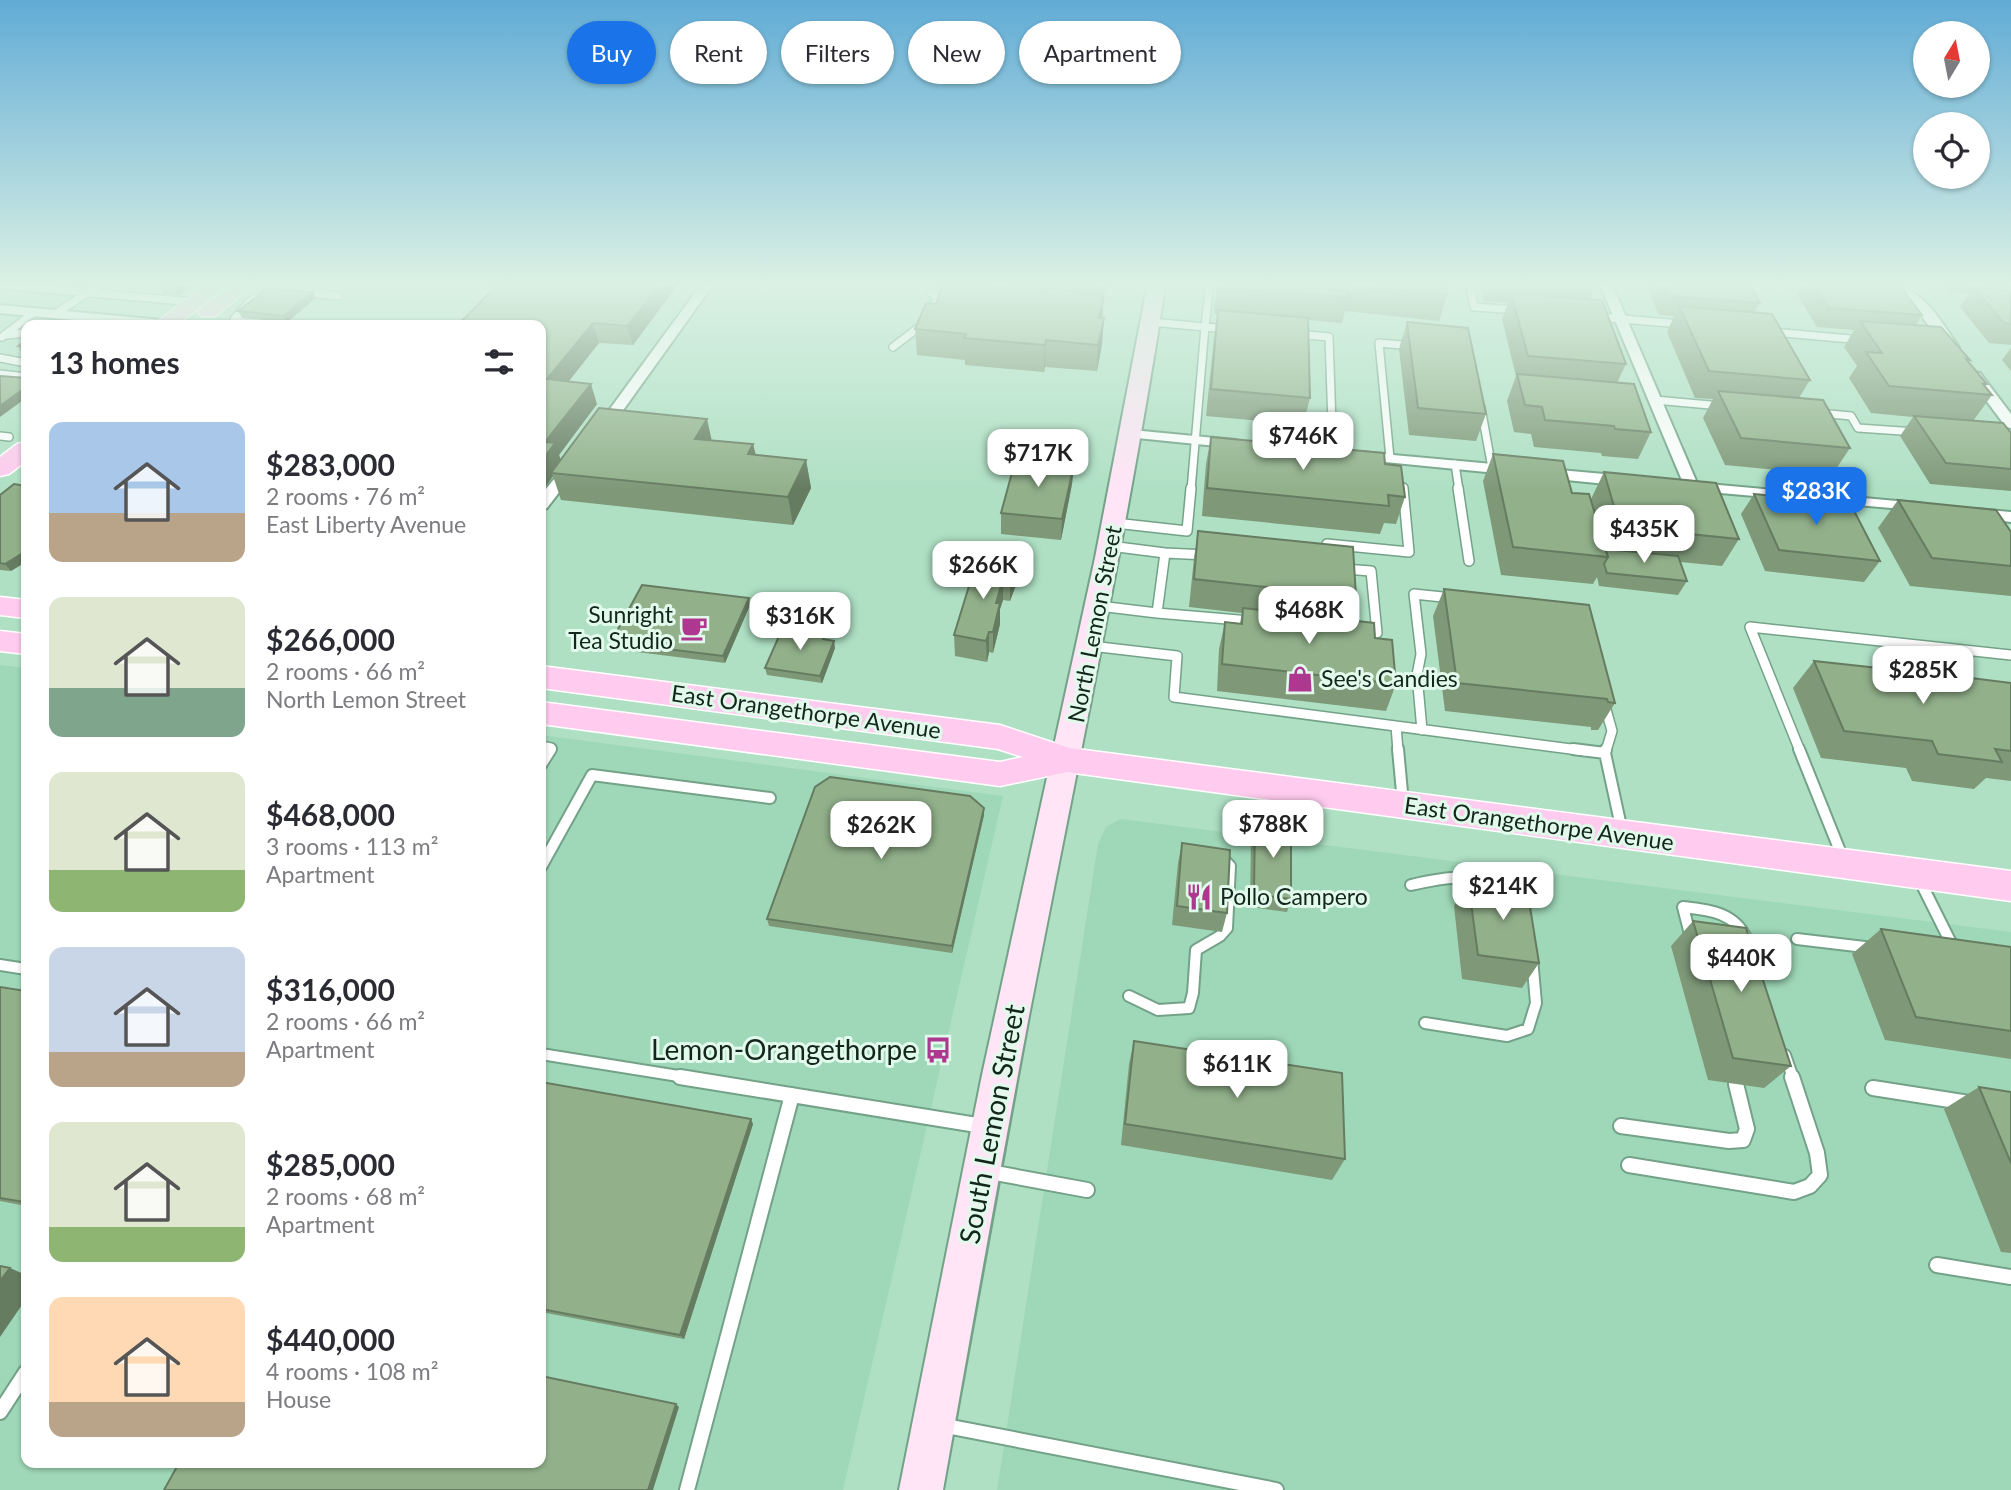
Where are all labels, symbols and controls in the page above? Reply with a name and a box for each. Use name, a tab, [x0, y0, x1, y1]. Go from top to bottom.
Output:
chip: Buy	[567, 21, 656, 84]
chip: Rent	[670, 21, 767, 84]
chip: Filters	[781, 21, 894, 84]
chip: New	[908, 21, 1005, 84]
chip: Apartment	[1019, 21, 1181, 84]
north arrow	[1913, 21, 1990, 98]
map controls	[1913, 21, 1990, 189]
button: locate	[1913, 112, 1990, 189]
icon: filters	[480, 343, 518, 381]
text: 13 homes	[49, 344, 180, 380]
pin: $746K	[1254, 412, 1352, 472]
text: $746K	[1268, 421, 1338, 449]
pin: $717K	[989, 430, 1087, 489]
text: $717K	[1003, 438, 1073, 466]
text: $283,000	[266, 446, 395, 482]
icon: home	[105, 450, 189, 534]
pin: $283K	[1767, 468, 1865, 527]
text: $283K	[1781, 476, 1851, 504]
text: 2 rooms · 76 m²	[266, 482, 425, 510]
pin: $435K	[1595, 505, 1693, 565]
text: East Liberty Avenue	[266, 510, 466, 538]
text: $435K	[1609, 514, 1679, 542]
street label: North Lemon Street	[1061, 522, 1127, 725]
pin: $266K	[934, 542, 1032, 601]
text: $266K	[948, 550, 1018, 578]
pin: $468K	[1260, 586, 1358, 646]
pin: $316K	[751, 592, 849, 652]
text: $468K	[1274, 595, 1344, 623]
place label: Sunright Tea Studio	[568, 600, 674, 654]
text: $316K	[765, 601, 835, 629]
cafe icon: Sunright Tea Studio	[679, 613, 709, 643]
text: $266,000	[266, 621, 395, 657]
icon: home	[105, 625, 189, 709]
pin: $285K	[1874, 646, 1972, 706]
text: $285K	[1888, 655, 1958, 683]
text: 2 rooms · 66 m²	[266, 657, 425, 685]
shop icon: See's Candies	[1285, 664, 1315, 694]
place label: See's Candies	[1321, 664, 1458, 692]
street label: East Orangethorpe Avenue	[670, 678, 943, 744]
text: North Lemon Street	[266, 685, 466, 713]
street label: East Orangethorpe Avenue	[1403, 790, 1676, 856]
text: $468,000	[266, 796, 395, 832]
icon: home	[105, 800, 189, 884]
pin: $788K	[1224, 800, 1322, 860]
pin: $262K	[832, 802, 930, 861]
text: $788K	[1238, 809, 1308, 837]
text: $262K	[846, 810, 916, 838]
text: 3 rooms · 113 m²	[266, 832, 438, 860]
text: Apartment	[266, 860, 374, 888]
pin: $214K	[1454, 862, 1552, 922]
text: $214K	[1468, 871, 1538, 899]
restaurant icon: Pollo Campero	[1184, 882, 1214, 912]
place label: Pollo Campero	[1220, 882, 1368, 910]
pin: $440K	[1692, 934, 1790, 994]
text: $440K	[1706, 943, 1776, 971]
text: $316,000	[266, 971, 395, 1007]
icon: home	[105, 975, 189, 1059]
street label: South Lemon Street	[951, 1001, 1031, 1246]
text: 2 rooms · 66 m²	[266, 1007, 425, 1035]
place label: Lemon-Orangethorpe	[651, 1032, 917, 1066]
text: Apartment	[266, 1035, 374, 1063]
bus stop icon: Lemon-Orangethorpe	[923, 1035, 953, 1065]
pin: $611K	[1188, 1040, 1286, 1100]
text: $611K	[1202, 1049, 1272, 1077]
text: $285,000	[266, 1146, 395, 1182]
icon: home	[105, 1150, 189, 1234]
text: 2 rooms · 68 m²	[266, 1182, 425, 1210]
text: Apartment	[266, 1210, 374, 1238]
text: $440,000	[266, 1321, 395, 1357]
icon: home	[105, 1325, 189, 1409]
text: 4 rooms · 108 m²	[266, 1357, 438, 1385]
text: House	[266, 1385, 331, 1413]

